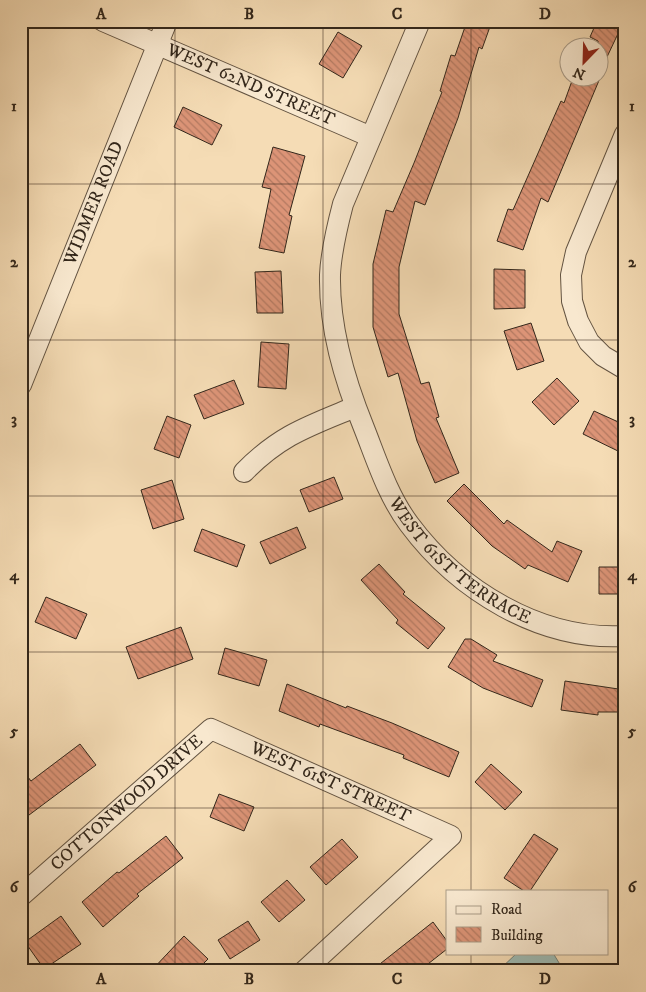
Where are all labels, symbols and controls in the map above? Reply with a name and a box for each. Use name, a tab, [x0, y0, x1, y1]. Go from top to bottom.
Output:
text: A	[95, 4, 107, 24]
text: B	[244, 4, 254, 24]
text: C	[392, 4, 402, 24]
text: D	[539, 4, 551, 24]
north arrow	[558, 38, 608, 88]
street label: WEST 62ND STREET	[163, 39, 338, 131]
text: N	[570, 62, 588, 84]
text: 1	[11, 96, 17, 116]
text: 1	[629, 96, 635, 116]
street label: WIDMER ROAD	[59, 138, 129, 269]
text: 2	[10, 252, 19, 272]
text: 2	[628, 252, 637, 272]
text: 3	[11, 409, 17, 429]
text: 3	[629, 409, 635, 429]
street label: WEST 61ST TERRACE	[383, 493, 535, 629]
text: 4	[8, 565, 19, 585]
text: 4	[626, 565, 637, 585]
text: 5	[9, 721, 18, 741]
text: 5	[627, 721, 636, 741]
street label: COTTONWOOD DRIVE	[46, 730, 208, 876]
street label: WEST 61ST STREET	[246, 737, 415, 828]
text: 6	[10, 877, 20, 897]
text: 6	[628, 877, 638, 897]
legend	[446, 890, 608, 954]
text: Road	[491, 900, 523, 919]
text: Building	[491, 926, 543, 945]
text: A	[95, 969, 107, 989]
text: B	[244, 969, 254, 989]
text: C	[392, 969, 402, 989]
text: D	[539, 969, 551, 989]

